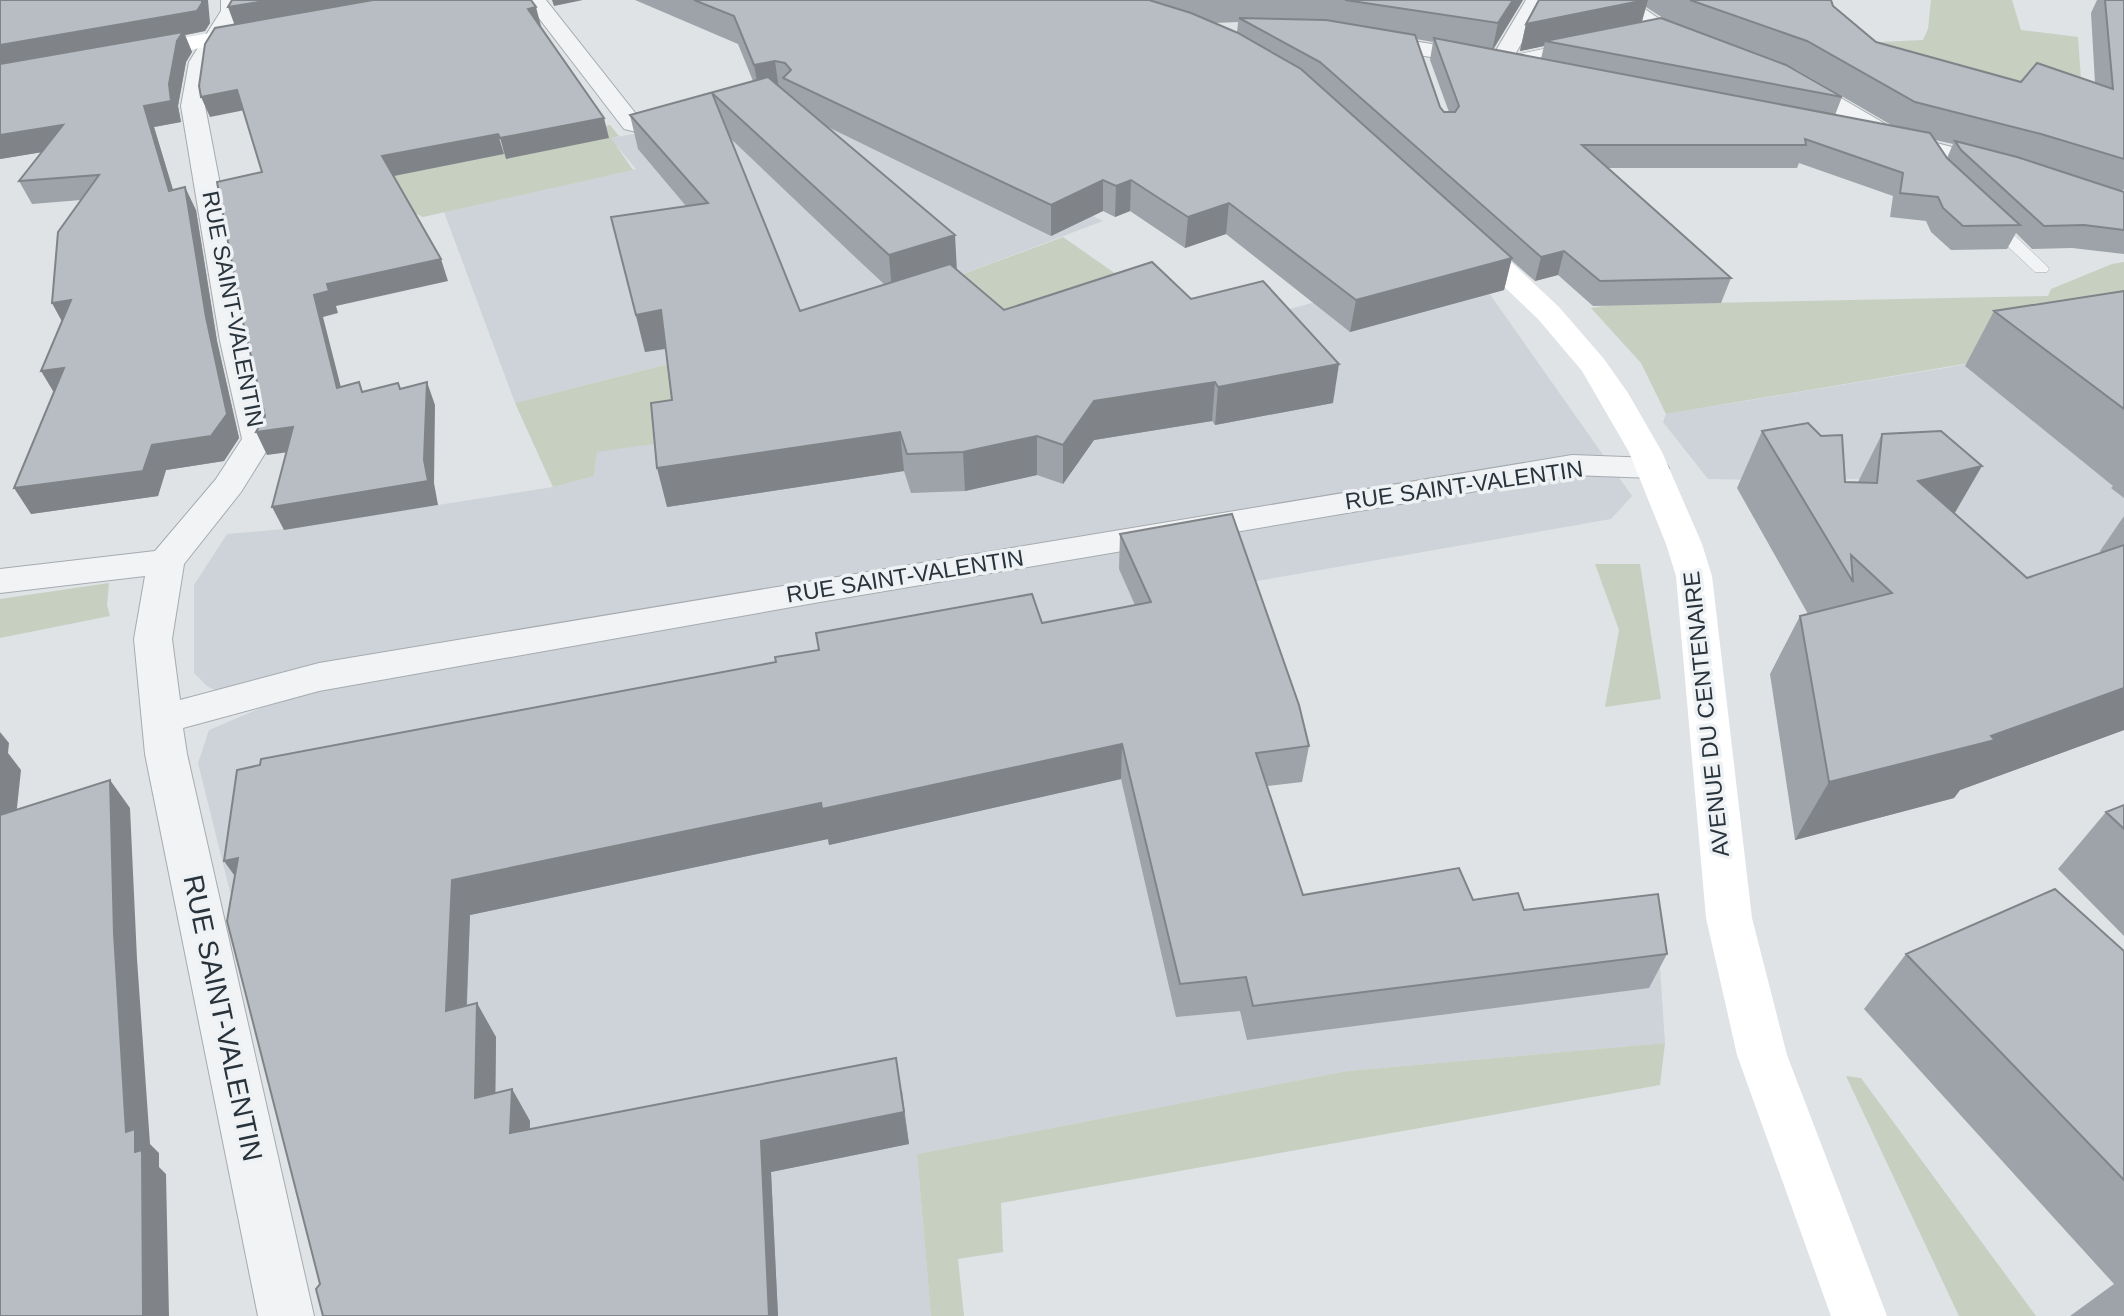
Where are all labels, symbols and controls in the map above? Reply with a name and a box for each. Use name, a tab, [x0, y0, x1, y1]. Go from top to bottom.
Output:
street label: RUE SAINT-VALENTIN	[197, 189, 269, 429]
street label: RUE SAINT-VALENTIN	[1343, 455, 1585, 515]
street label: RUE SAINT-VALENTIN	[785, 544, 1025, 608]
street label: AVENUE DU CENTENAIRE	[1678, 570, 1734, 858]
street label: RUE SAINT-VALENTIN	[177, 872, 269, 1164]

